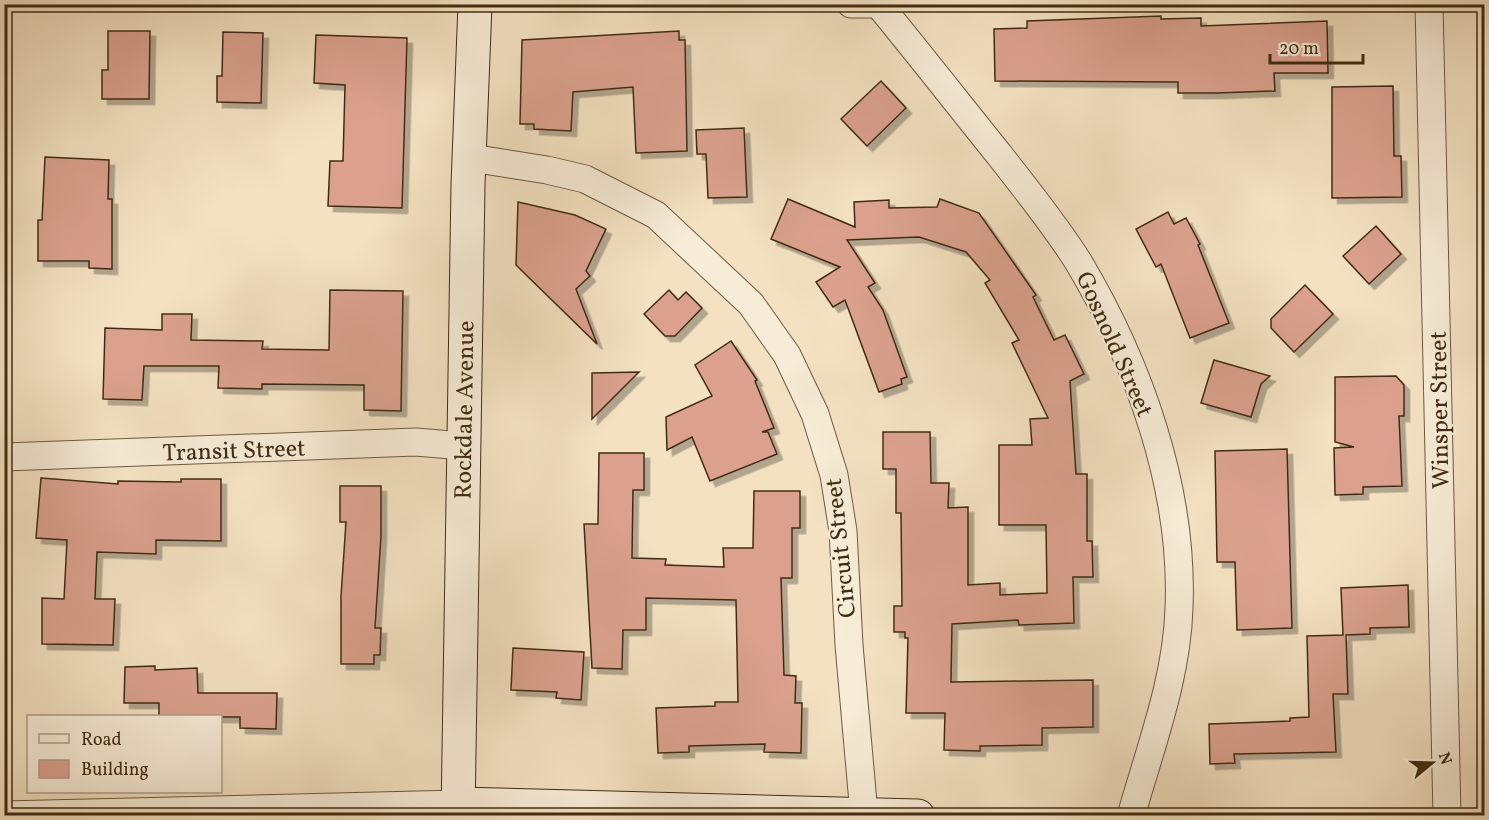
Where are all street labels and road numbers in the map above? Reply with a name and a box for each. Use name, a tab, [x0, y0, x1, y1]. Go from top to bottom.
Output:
street label: Gosnold Street	[1066, 267, 1160, 423]
street label: Rockdale Avenue	[447, 320, 485, 500]
street label: Winsper Street	[1423, 331, 1459, 489]
street label: Transit Street	[162, 433, 306, 471]
street label: Circuit Street	[818, 476, 866, 619]

